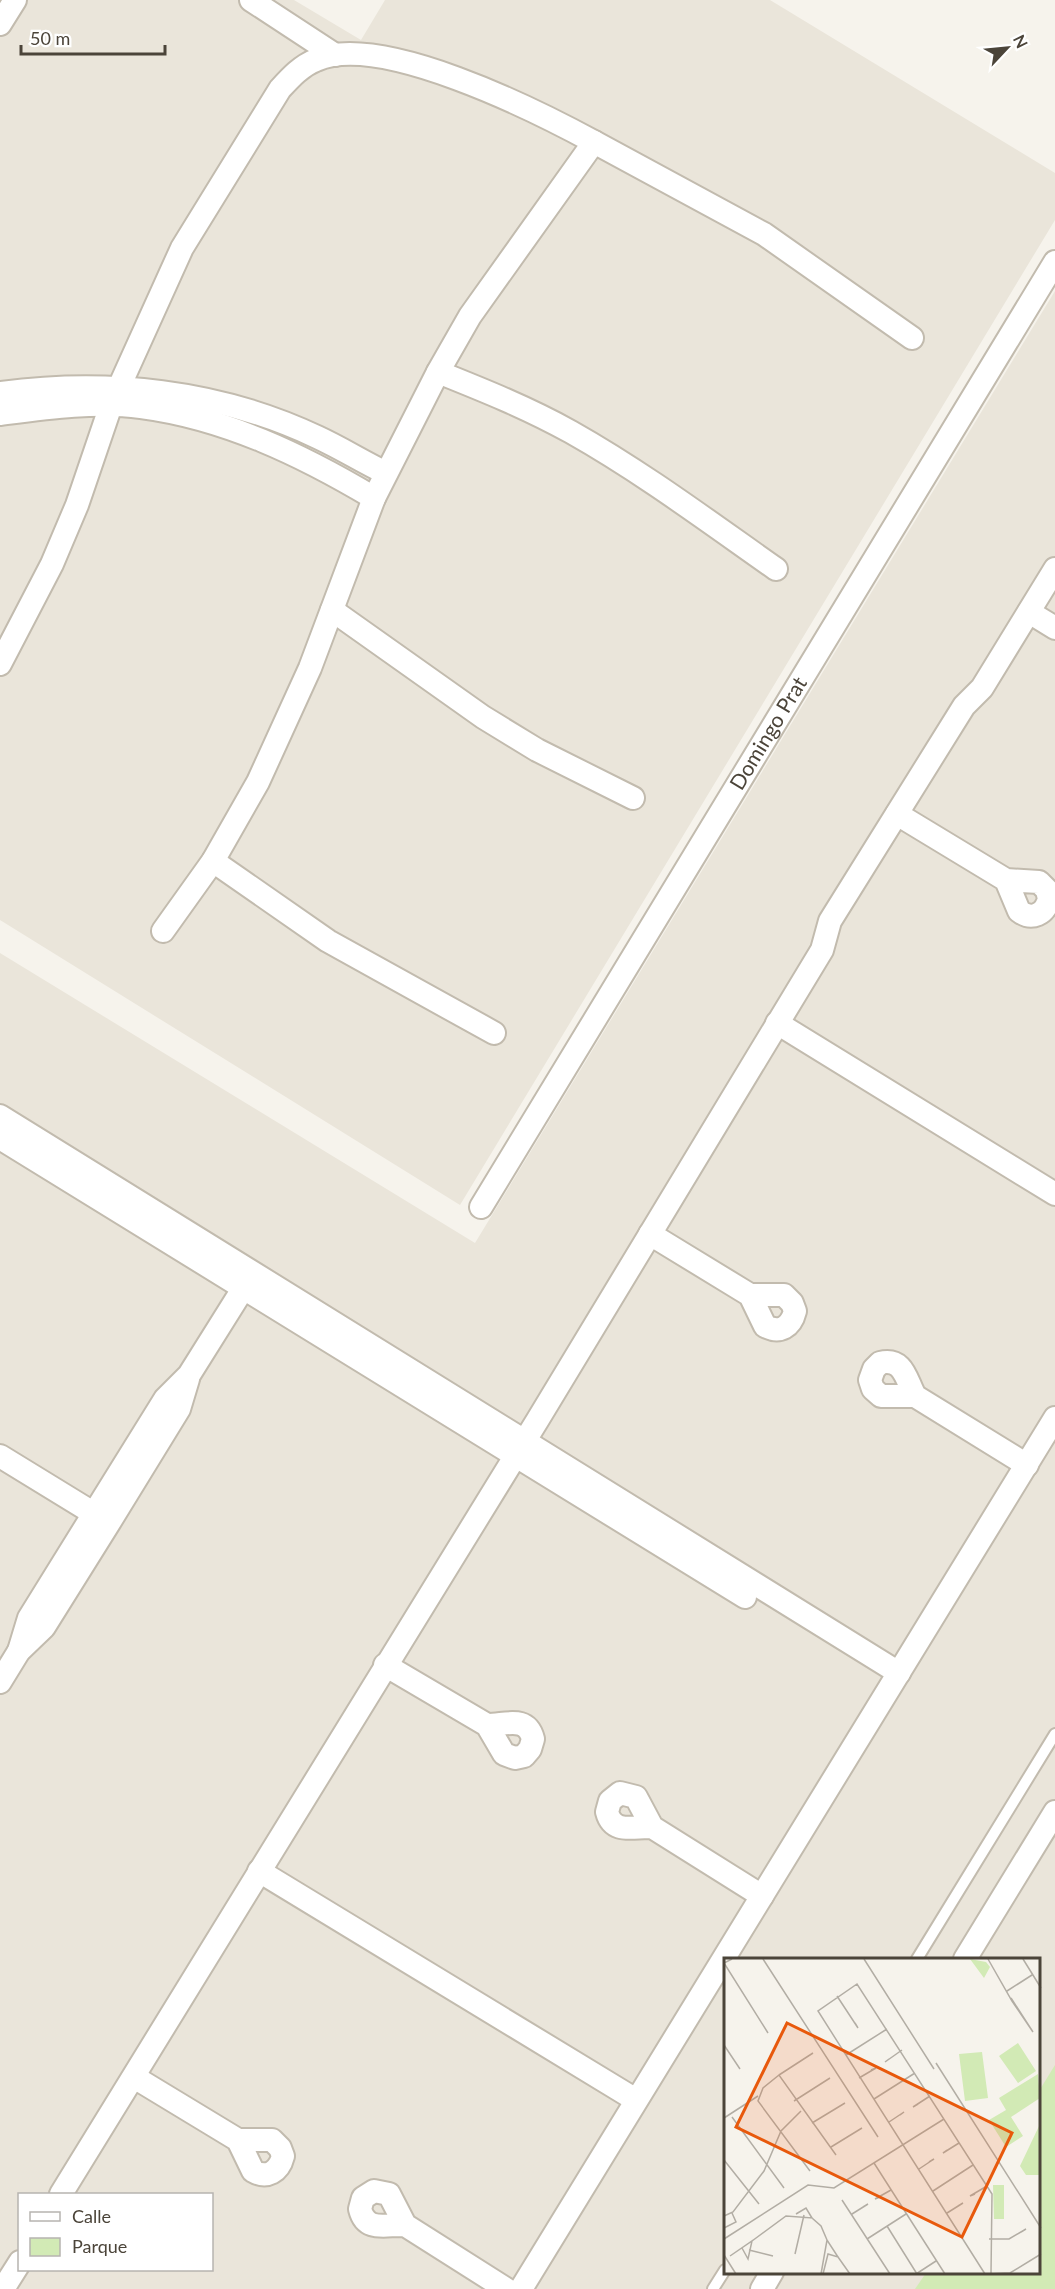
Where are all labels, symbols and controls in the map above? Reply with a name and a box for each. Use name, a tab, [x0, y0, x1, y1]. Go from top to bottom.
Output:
scale bar	[21, 18, 165, 56]
north arrow	[977, 18, 1037, 78]
text: 50 m	[30, 27, 70, 49]
text: N	[1010, 32, 1032, 51]
street label: Domingo Prat	[724, 671, 811, 794]
inset map	[724, 1958, 1040, 2274]
legend	[18, 2193, 213, 2271]
text: Calle	[72, 2205, 111, 2227]
text: Parque	[72, 2235, 127, 2257]

